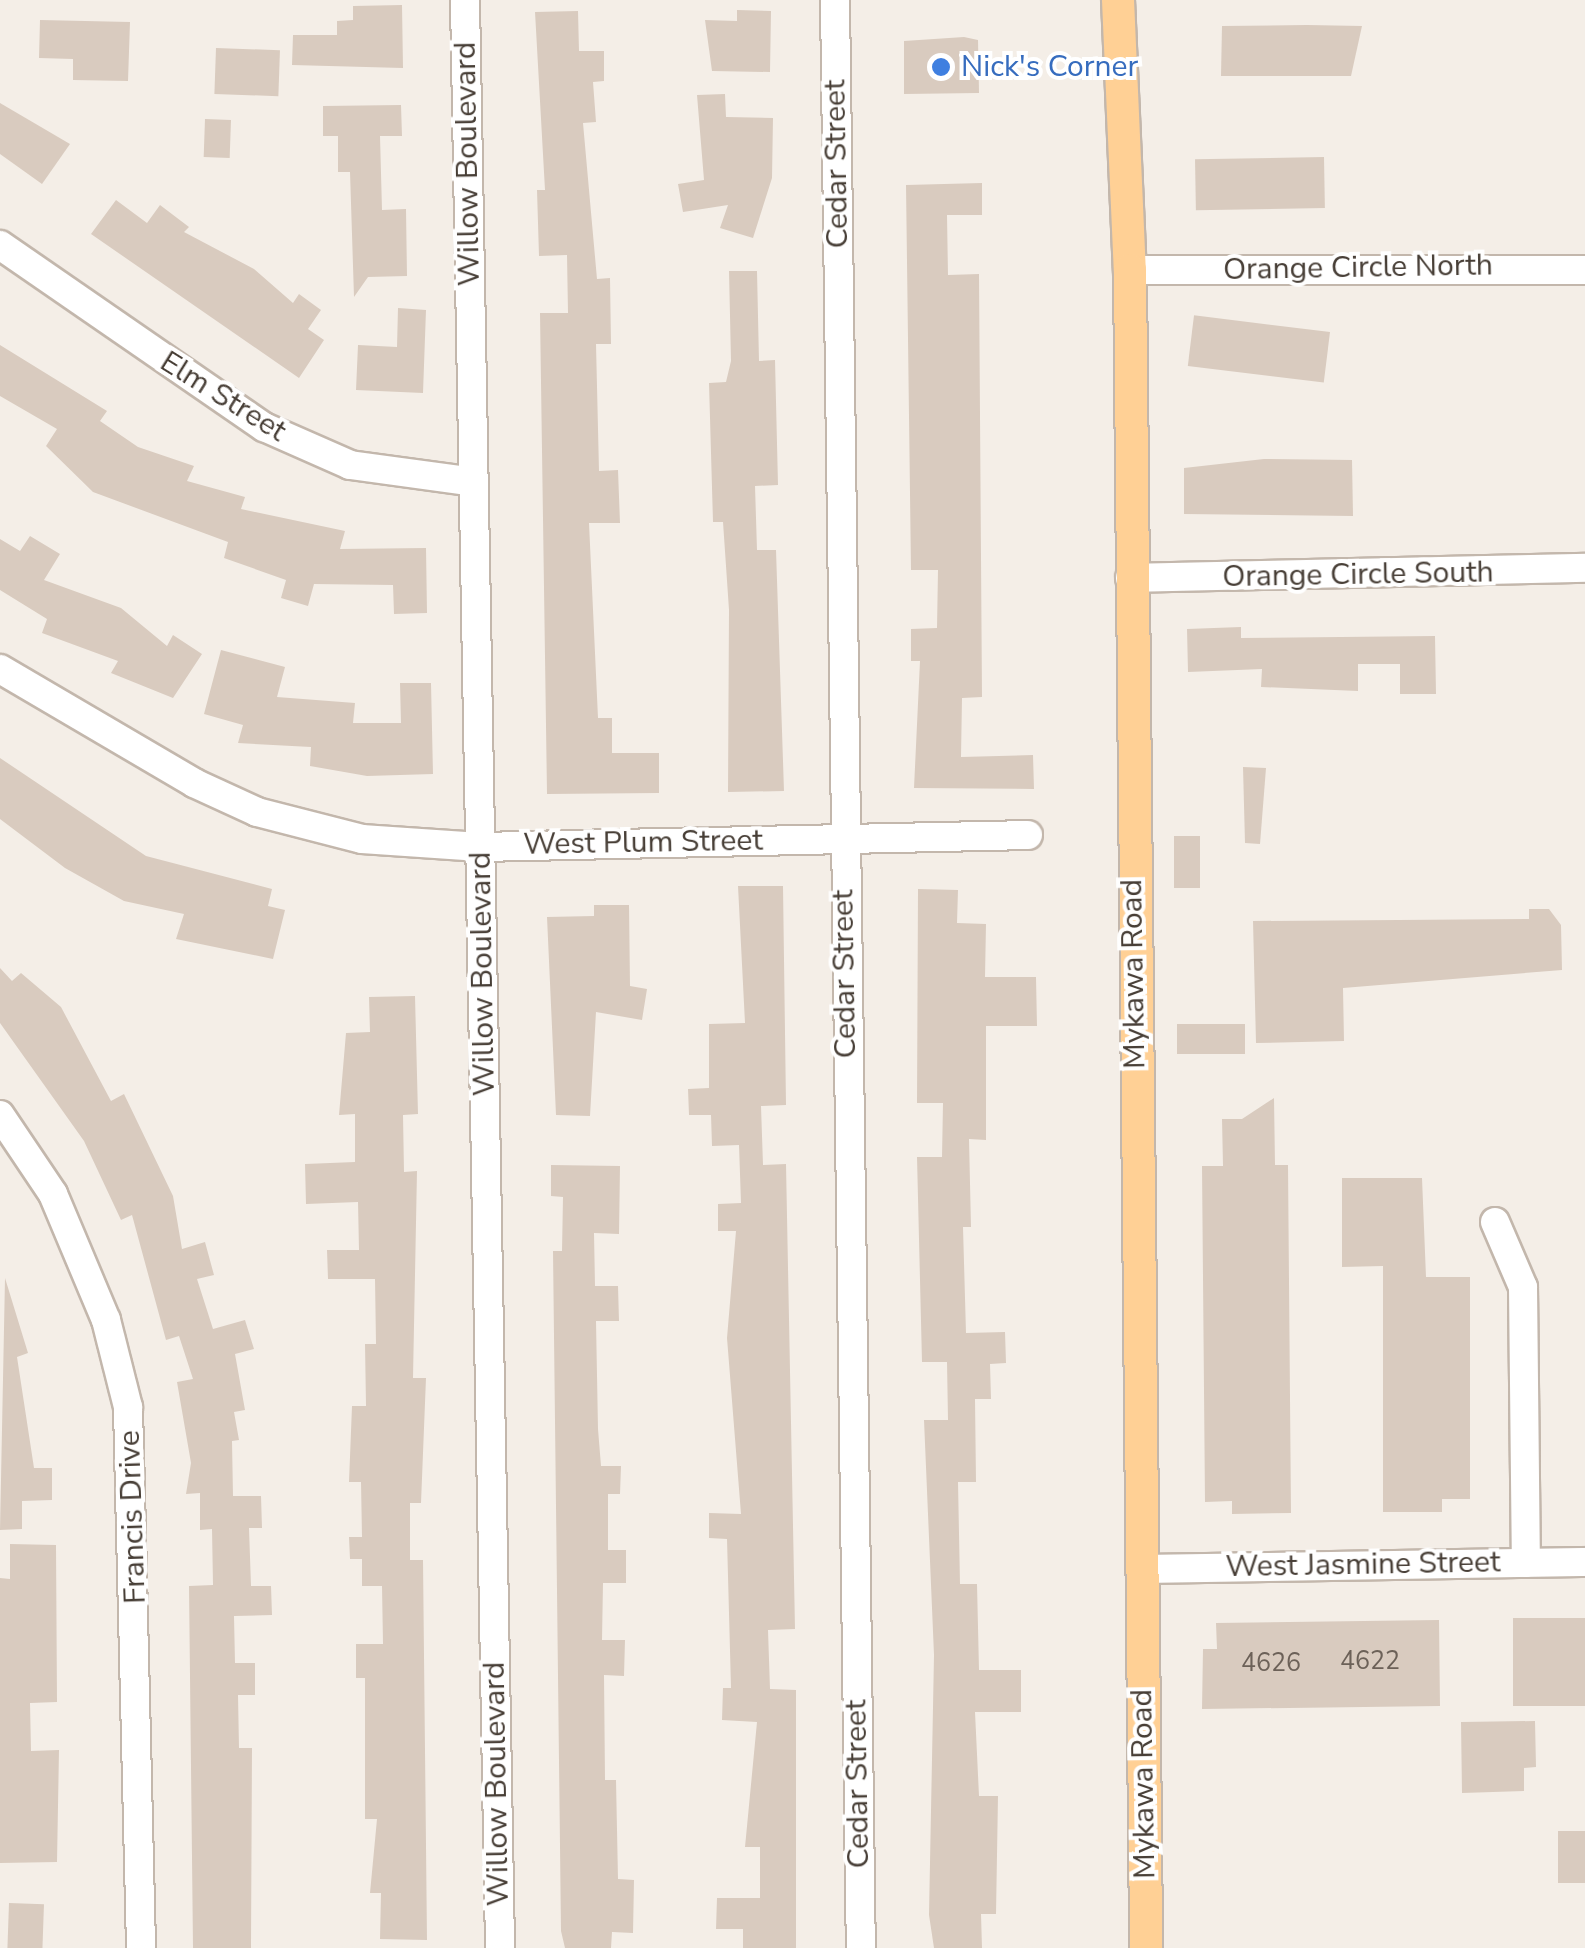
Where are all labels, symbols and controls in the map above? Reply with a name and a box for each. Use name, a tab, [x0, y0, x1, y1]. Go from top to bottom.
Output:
street label: Willow Boulevard	[448, 42, 488, 286]
place label: Nick's Corner	[961, 49, 1138, 85]
marker: Nick's Corner	[930, 56, 952, 78]
street label: Cedar Street	[818, 79, 856, 249]
street label: Orange Circle North	[1223, 248, 1493, 288]
street label: Elm Street	[153, 344, 293, 450]
street label: Orange Circle South	[1222, 555, 1494, 595]
street label: West Plum Street	[523, 823, 763, 863]
street label: Willow Boulevard	[463, 852, 503, 1096]
street label: Mykawa Road	[1114, 879, 1154, 1069]
street label: Cedar Street	[826, 889, 864, 1059]
street label: Francis Drive	[112, 1430, 154, 1604]
street label: West Jasmine Street	[1225, 1545, 1501, 1585]
house number: 4622	[1340, 1646, 1400, 1676]
house number: 4626	[1241, 1648, 1301, 1678]
street label: Willow Boulevard	[477, 1662, 517, 1906]
street label: Mykawa Road	[1124, 1689, 1164, 1879]
street label: Cedar Street	[839, 1699, 877, 1869]

